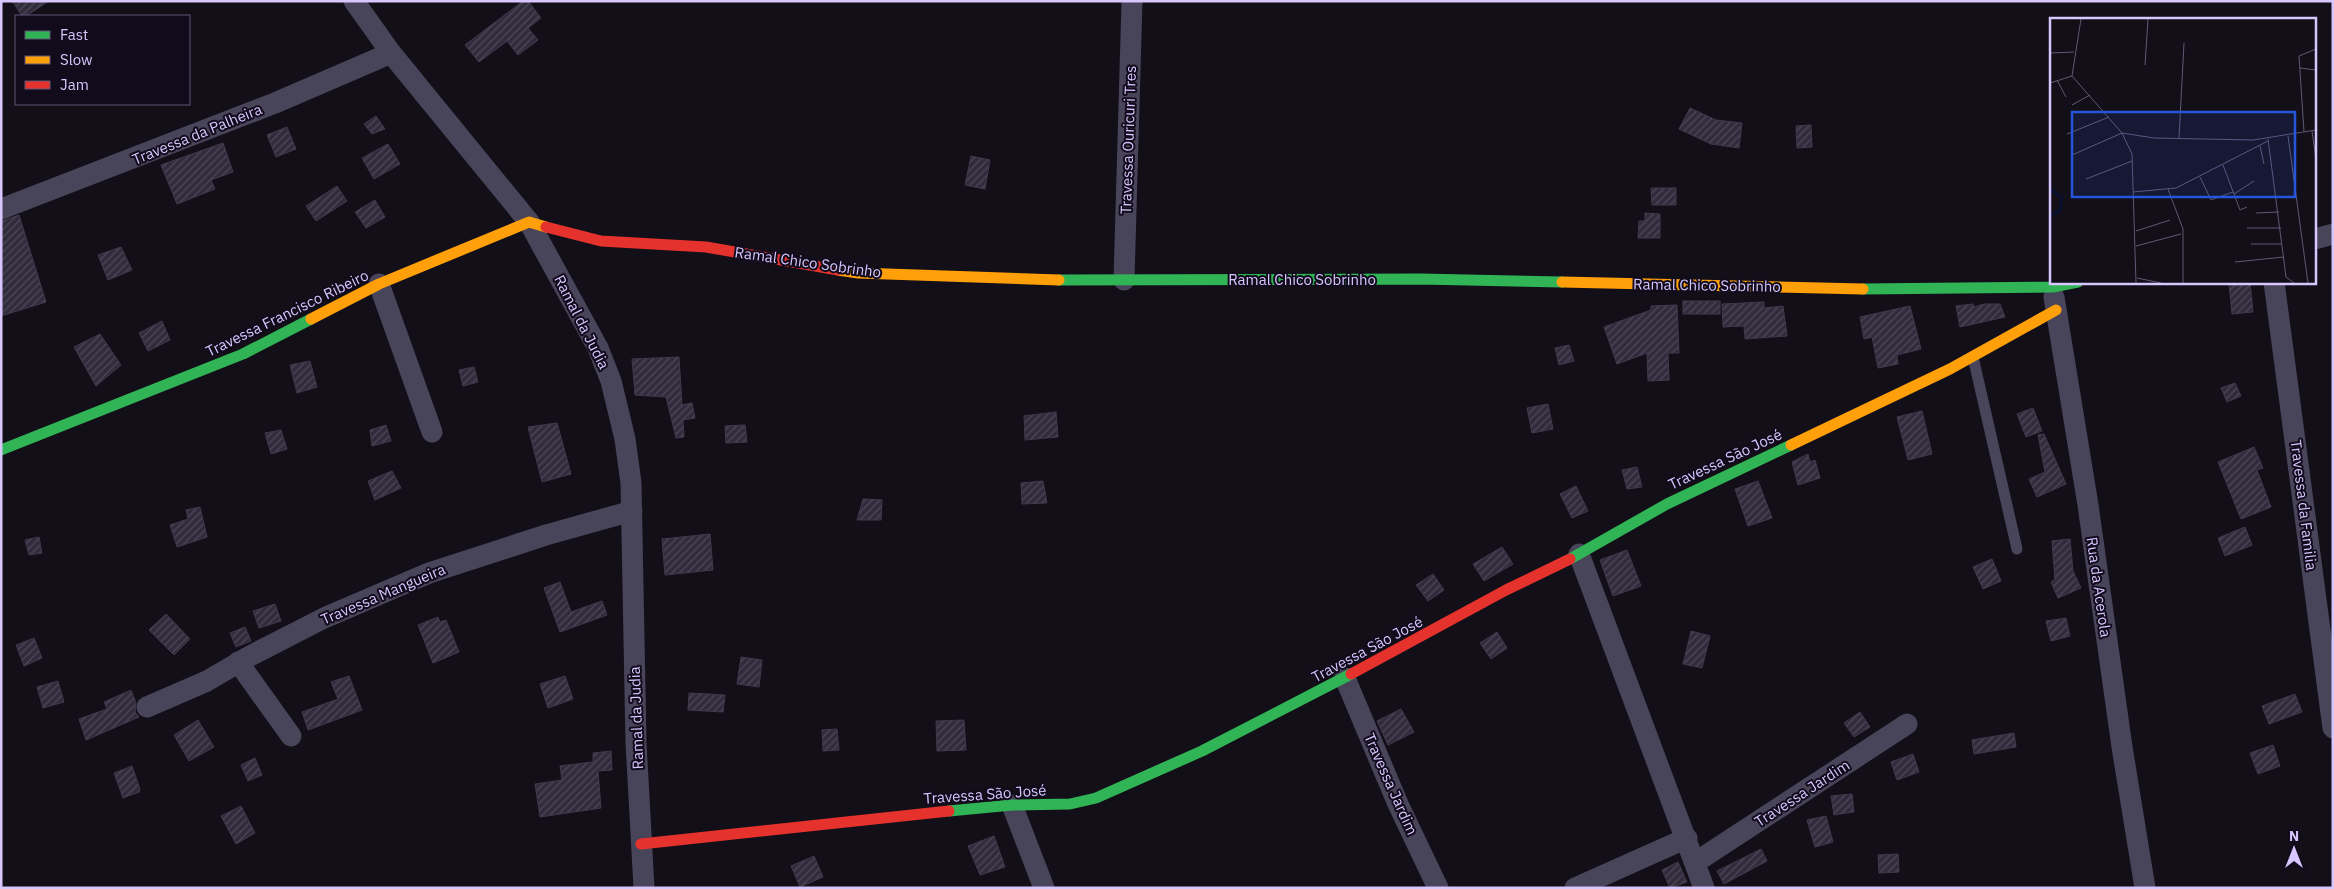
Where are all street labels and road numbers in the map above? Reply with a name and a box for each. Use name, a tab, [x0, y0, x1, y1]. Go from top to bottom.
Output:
street label: Travessa Ouricuri Tres	[1116, 65, 1140, 215]
street label: Travessa da Palheira	[129, 99, 265, 169]
street label: Ramal Chico Sobrinho	[734, 242, 882, 282]
street label: Travessa Francisco Ribeiro	[203, 265, 371, 361]
street label: Ramal Chico Sobrinho	[1228, 270, 1376, 289]
street label: Ramal da Judia	[550, 272, 614, 372]
street label: Ramal Chico Sobrinho	[1633, 274, 1781, 296]
street label: Travessa São José	[1665, 424, 1785, 494]
street label: Travessa da Familia	[2287, 439, 2321, 571]
street label: Rua da Acerola	[2083, 536, 2115, 638]
street label: Travessa Mangueira	[318, 559, 448, 629]
street label: Travessa São José	[1308, 612, 1426, 686]
street label: Ramal da Judia	[625, 666, 647, 770]
street label: Travessa Jardim	[1360, 730, 1422, 838]
street label: Travessa Jardim	[1751, 755, 1853, 831]
street label: Travessa São José	[923, 780, 1047, 808]

